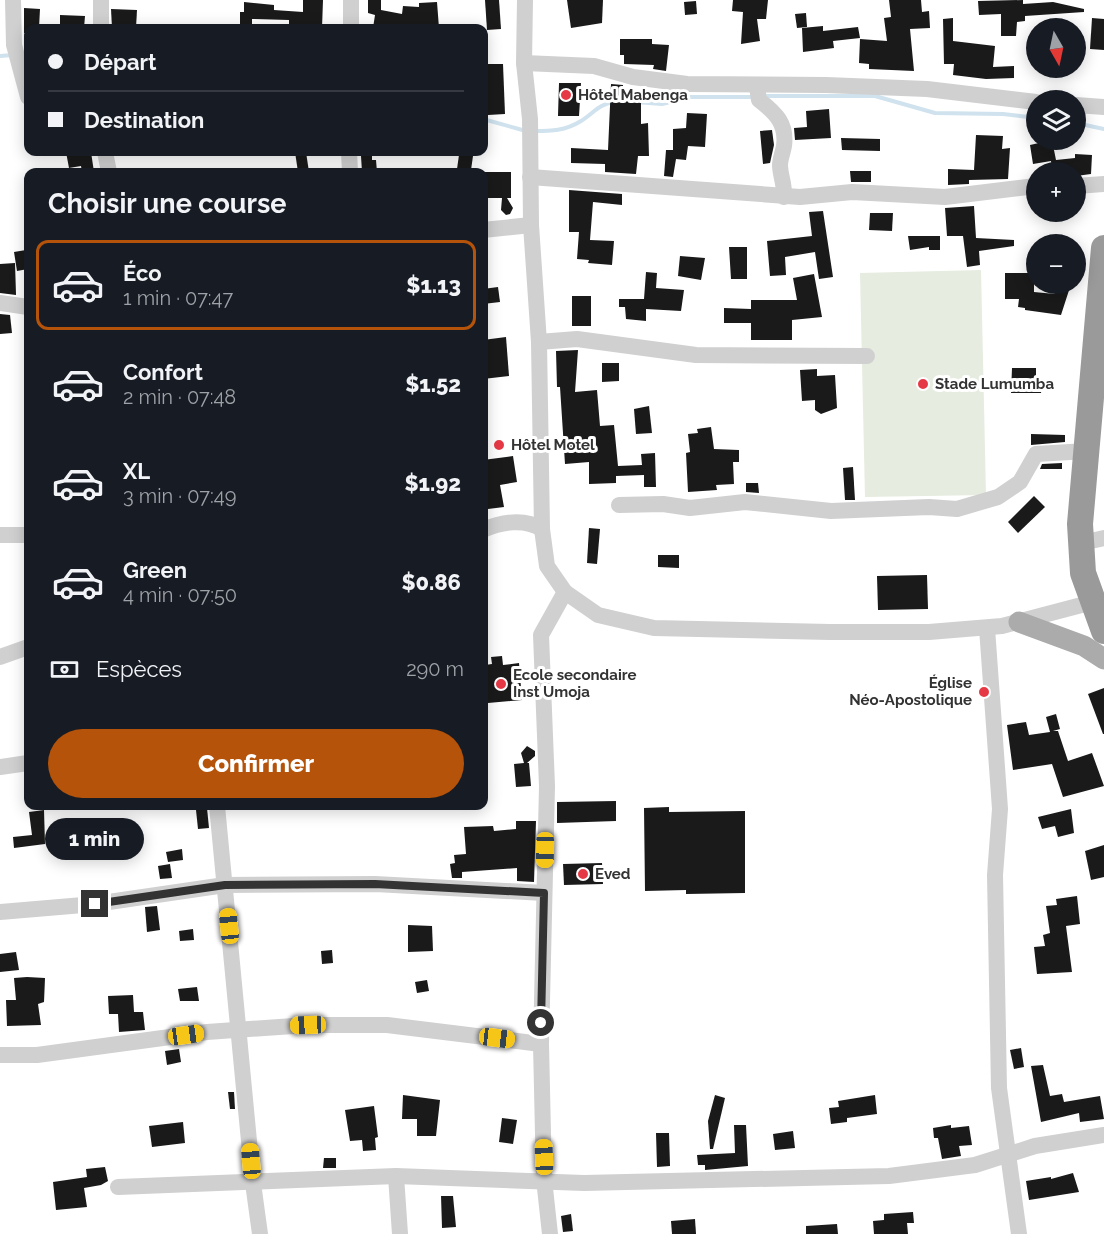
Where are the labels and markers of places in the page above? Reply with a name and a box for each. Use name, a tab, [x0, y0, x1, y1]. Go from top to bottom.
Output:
place label: Hôtel Mabenga	[578, 86, 688, 104]
marker: Hôtel Mabenga	[559, 88, 573, 102]
place label: Stade Lumumba	[935, 375, 1054, 393]
marker: Stade Lumumba	[916, 377, 930, 391]
place label: Hôtel Motel	[511, 436, 595, 454]
marker: Hôtel Motel	[492, 438, 506, 452]
place label: Ecole secondaire Inst Umoja	[513, 666, 636, 701]
place label: Église Néo-Apostolique	[849, 674, 972, 709]
marker: Ecole secondaire Inst Umoja	[494, 677, 508, 691]
marker: Église Néo-Apostolique	[977, 685, 991, 699]
place label: Eved	[595, 865, 631, 883]
marker: Eved	[576, 867, 590, 881]

